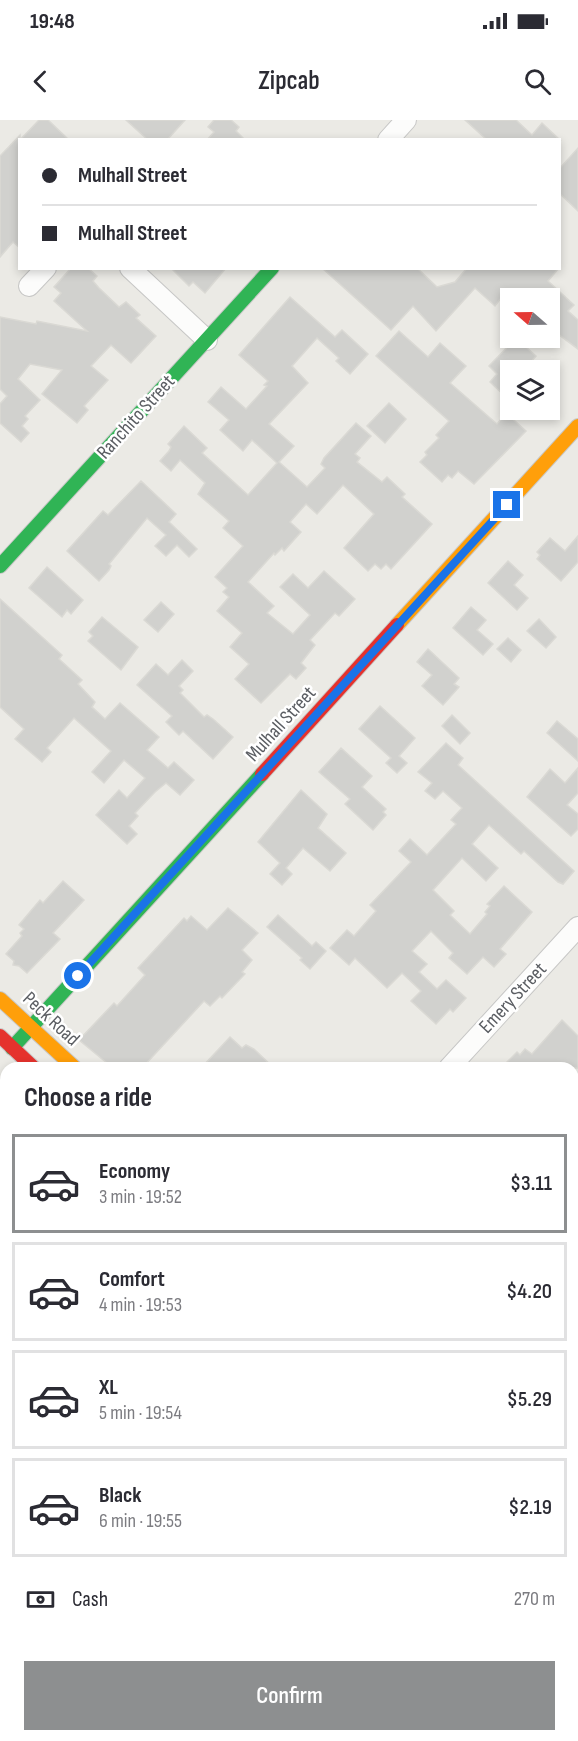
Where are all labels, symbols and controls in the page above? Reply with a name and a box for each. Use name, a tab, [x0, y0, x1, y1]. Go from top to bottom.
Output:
text: 19:48	[30, 8, 75, 35]
icon: back	[24, 65, 57, 98]
text: Zipcab	[258, 65, 320, 97]
icon: search	[521, 65, 554, 98]
text: Mulhall Street	[78, 162, 187, 189]
text: Mulhall Street	[78, 220, 187, 247]
north arrow	[500, 288, 560, 348]
map controls	[500, 288, 560, 420]
button: layers	[500, 360, 560, 420]
street label: Ranchito Street	[92, 370, 180, 464]
route end	[493, 491, 520, 518]
street label: Mulhall Street	[241, 681, 321, 767]
street label: Emery Street	[474, 958, 552, 1038]
route start	[64, 962, 91, 989]
street label: Peck Road	[18, 987, 84, 1051]
text: Choose a ride	[24, 1082, 152, 1114]
icon: car	[27, 1157, 81, 1211]
text: Economy	[99, 1158, 170, 1185]
text: $3.11	[510, 1170, 552, 1197]
text: 3 min · 19:52	[99, 1185, 182, 1209]
icon: car	[27, 1265, 81, 1319]
text: Comfort	[99, 1266, 165, 1293]
text: $4.20	[506, 1278, 552, 1305]
text: 4 min · 19:53	[99, 1293, 182, 1317]
icon: car	[27, 1373, 81, 1427]
text: XL	[99, 1374, 118, 1401]
text: $5.29	[507, 1386, 552, 1413]
text: 5 min · 19:54	[99, 1401, 182, 1425]
icon: car	[27, 1481, 81, 1535]
text: Black	[99, 1482, 141, 1509]
text: $2.19	[508, 1494, 552, 1521]
text: 6 min · 19:55	[99, 1509, 182, 1533]
icon: cash	[24, 1583, 57, 1616]
text: Cash	[72, 1586, 108, 1613]
text: 270 m	[514, 1587, 555, 1611]
button: Confirm	[24, 1661, 555, 1730]

